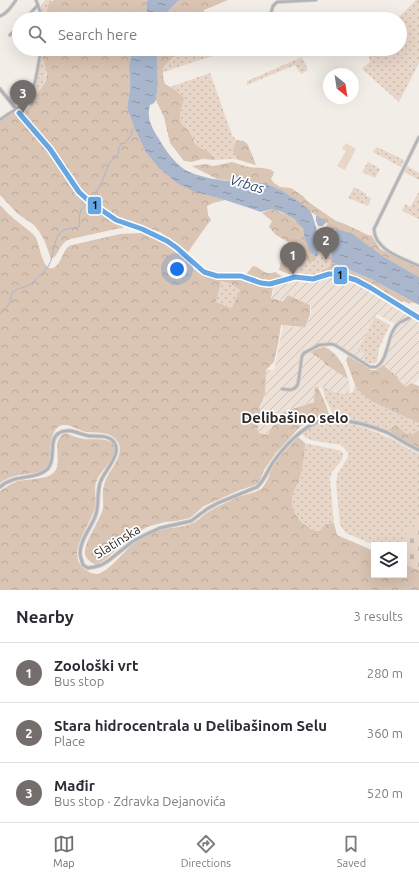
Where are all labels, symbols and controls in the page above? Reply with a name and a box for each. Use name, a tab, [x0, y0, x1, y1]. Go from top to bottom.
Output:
search box	[12, 12, 407, 56]
icon: search	[26, 23, 48, 45]
text: Search here	[58, 26, 137, 43]
north arrow	[323, 68, 359, 104]
pin: 3	[10, 80, 36, 113]
water label: Vrbas	[228, 172, 266, 197]
line badge: 1	[87, 196, 102, 215]
text: 1	[92, 199, 98, 211]
pin: 2	[313, 227, 339, 260]
pin: 1	[280, 242, 306, 275]
your location	[167, 259, 187, 279]
line badge: 1	[333, 266, 348, 285]
text: 1	[337, 269, 343, 281]
district label: Delibašino selo	[241, 409, 349, 426]
street label: Slatinska	[91, 521, 143, 561]
map controls	[371, 542, 407, 578]
button: layers	[371, 542, 407, 578]
text: Nearby	[16, 607, 74, 626]
text: 3 results	[353, 609, 403, 623]
text: Zoološki vrt	[54, 657, 138, 674]
text: 1	[25, 666, 33, 680]
text: 280 m	[367, 666, 403, 680]
text: Bus stop	[54, 674, 104, 688]
text: Stara hidrocentrala u Delibašinom Selu	[54, 717, 327, 734]
text: 2	[25, 726, 33, 740]
text: 360 m	[367, 726, 403, 740]
text: Place	[54, 734, 85, 748]
text: Mađir	[54, 777, 95, 794]
text: 3	[25, 786, 33, 800]
text: 520 m	[367, 786, 403, 800]
text: Bus stop · Zdravka Dejanovića	[54, 794, 226, 808]
tab: Map	[53, 833, 75, 869]
tab: Directions	[181, 833, 231, 869]
tab: Saved	[337, 833, 366, 869]

